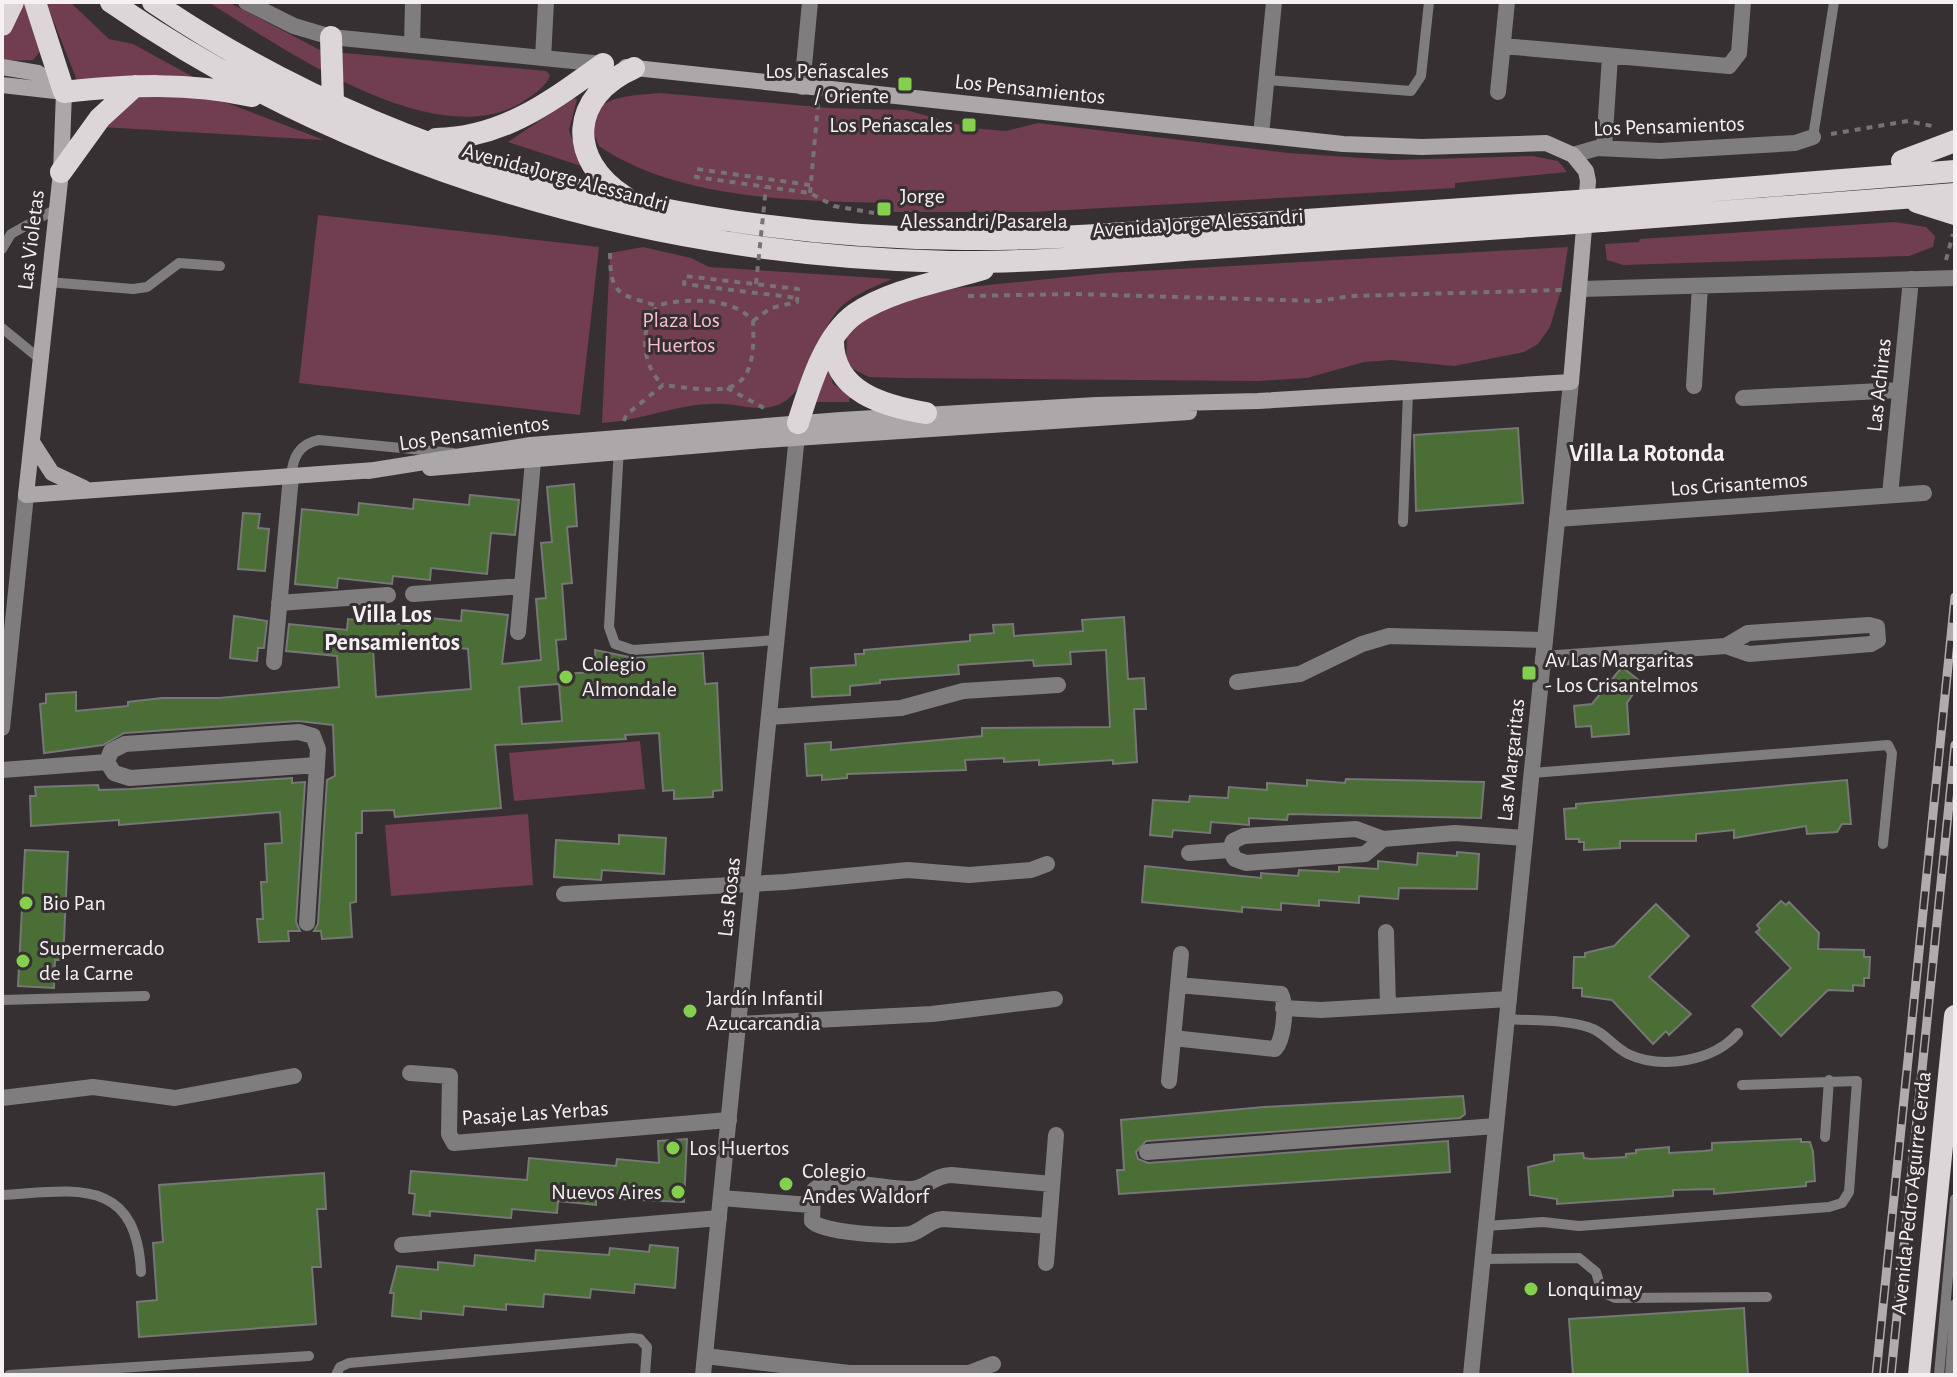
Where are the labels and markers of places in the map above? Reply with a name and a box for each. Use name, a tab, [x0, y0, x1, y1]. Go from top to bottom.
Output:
place label: Los Peñascales / Oriente	[765, 60, 889, 107]
marker: Los Peñascales / Oriente	[896, 75, 914, 93]
place label: Los Peñascales	[829, 114, 953, 136]
marker: Los Peñascales	[960, 116, 978, 134]
place label: Jorge Alessandri/Pasarela	[900, 185, 1068, 232]
marker: Jorge Alessandri/Pasarela	[875, 200, 893, 218]
place label: Av Las Margaritas - Los Crisantelmos	[1545, 649, 1699, 696]
place label: Colegio Almondale	[582, 653, 677, 700]
marker: Av Las Margaritas - Los Crisantelmos	[1520, 664, 1538, 682]
marker: Colegio Almondale	[557, 668, 575, 686]
place label: Bio Pan	[42, 892, 106, 914]
marker: Bio Pan	[17, 894, 35, 912]
place label: Supermercado de la Carne	[39, 937, 164, 984]
marker: Supermercado de la Carne	[14, 952, 32, 970]
place label: Jardín Infantil Azucarcandia	[706, 987, 823, 1034]
marker: Jardín Infantil Azucarcandia	[681, 1002, 699, 1020]
place label: Los Huertos	[689, 1137, 789, 1159]
marker: Los Huertos	[664, 1139, 682, 1157]
place label: Colegio Andes Waldorf	[802, 1160, 930, 1207]
marker: Colegio Andes Waldorf	[777, 1175, 795, 1193]
place label: Nuevos Aires	[551, 1181, 662, 1203]
marker: Nuevos Aires	[669, 1183, 687, 1201]
place label: Lonquimay	[1547, 1278, 1643, 1300]
marker: Lonquimay	[1522, 1280, 1540, 1298]

